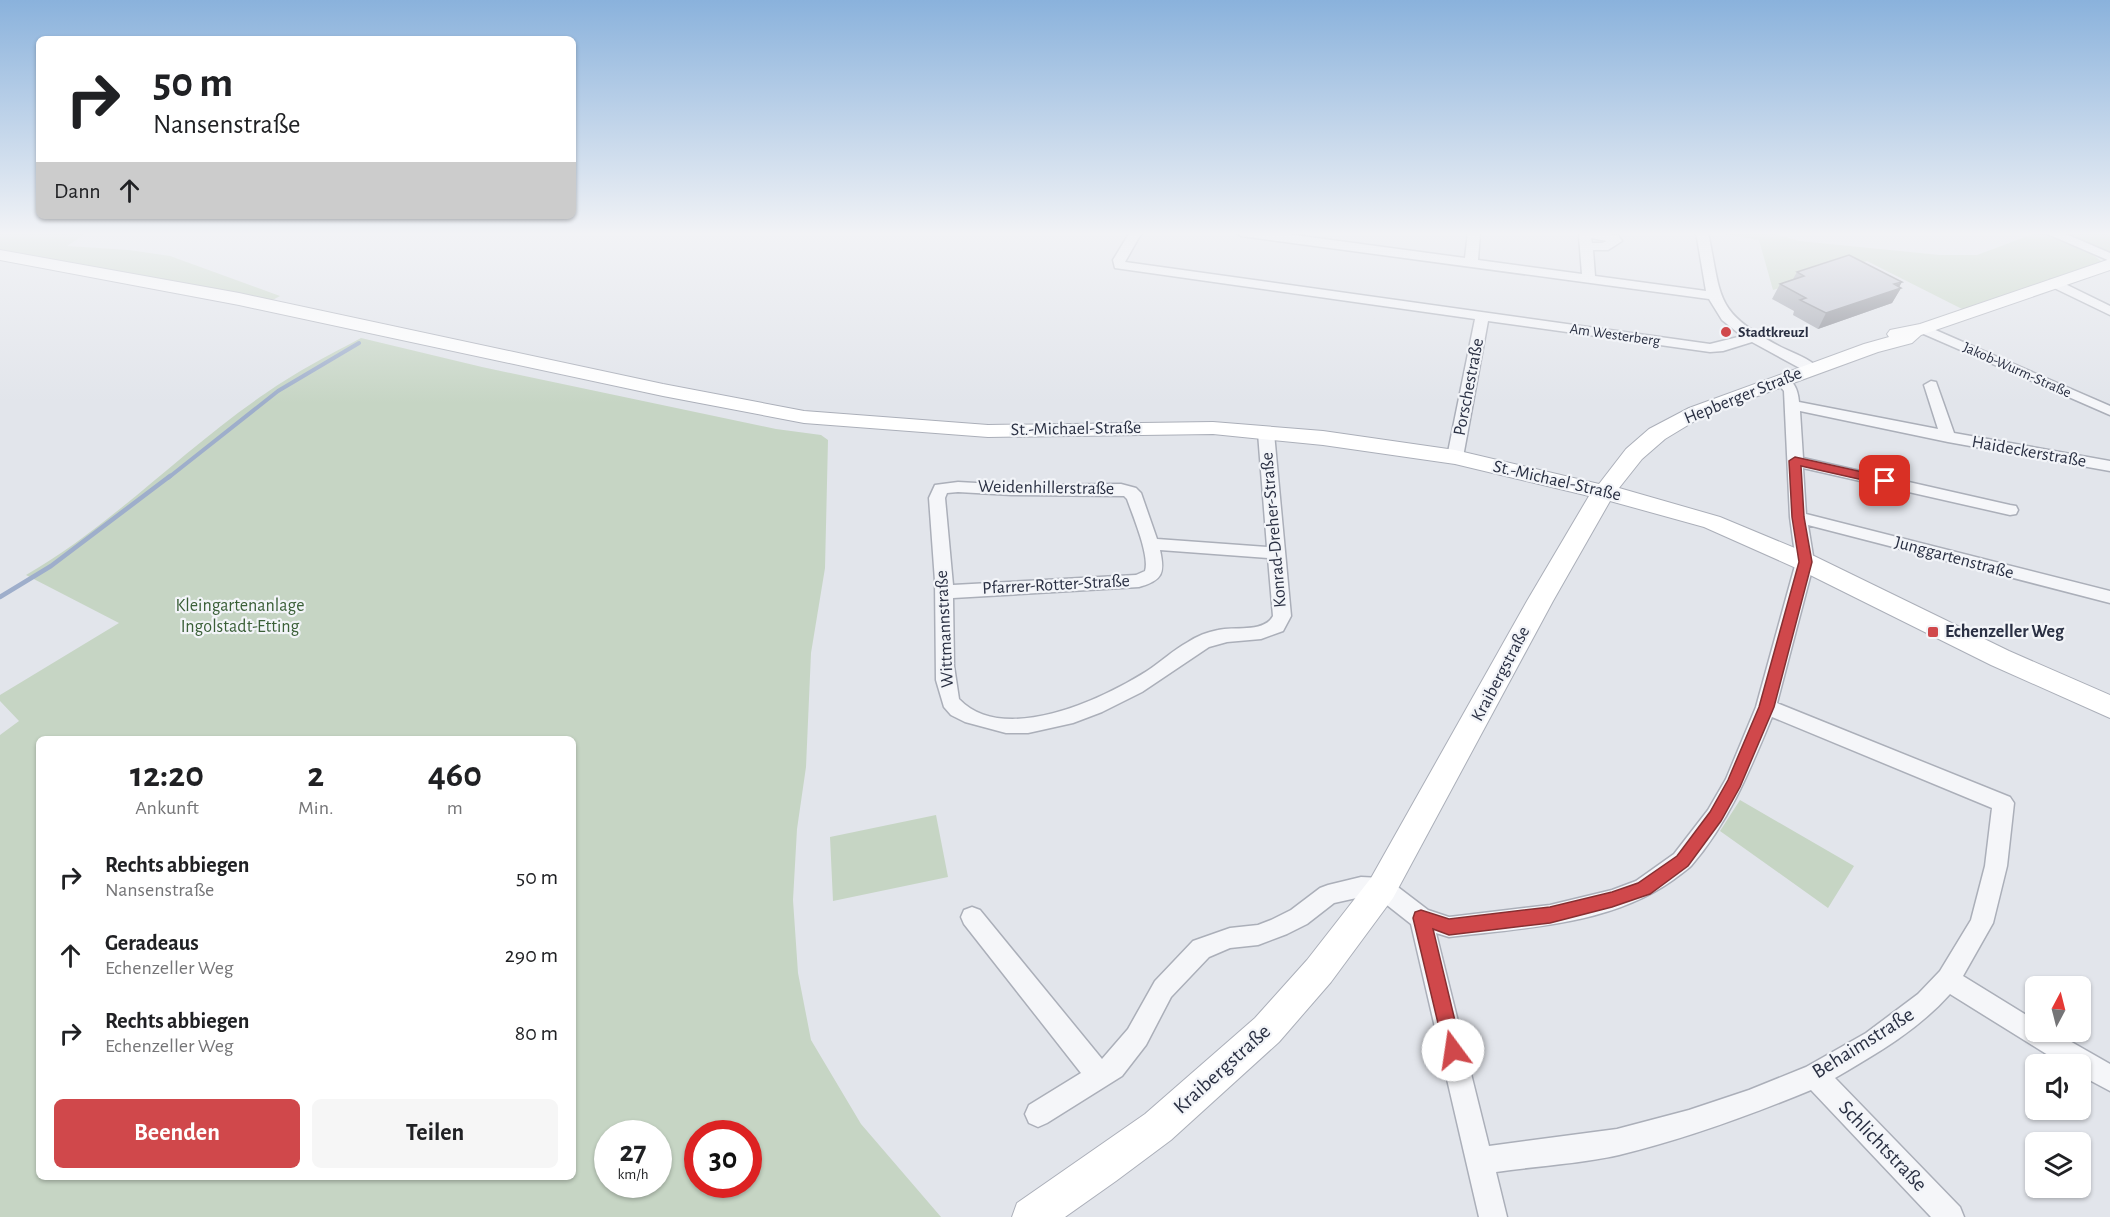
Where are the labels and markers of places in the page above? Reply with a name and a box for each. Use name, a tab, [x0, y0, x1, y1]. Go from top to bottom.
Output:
marker: Stadtkreuzl	[1719, 325, 1733, 339]
place label: Stadtkreuzl	[1738, 325, 1809, 340]
pin	[1859, 455, 1910, 506]
place label: Echenzeller Weg	[1945, 623, 2065, 641]
marker: Echenzeller Weg	[1926, 625, 1940, 639]

